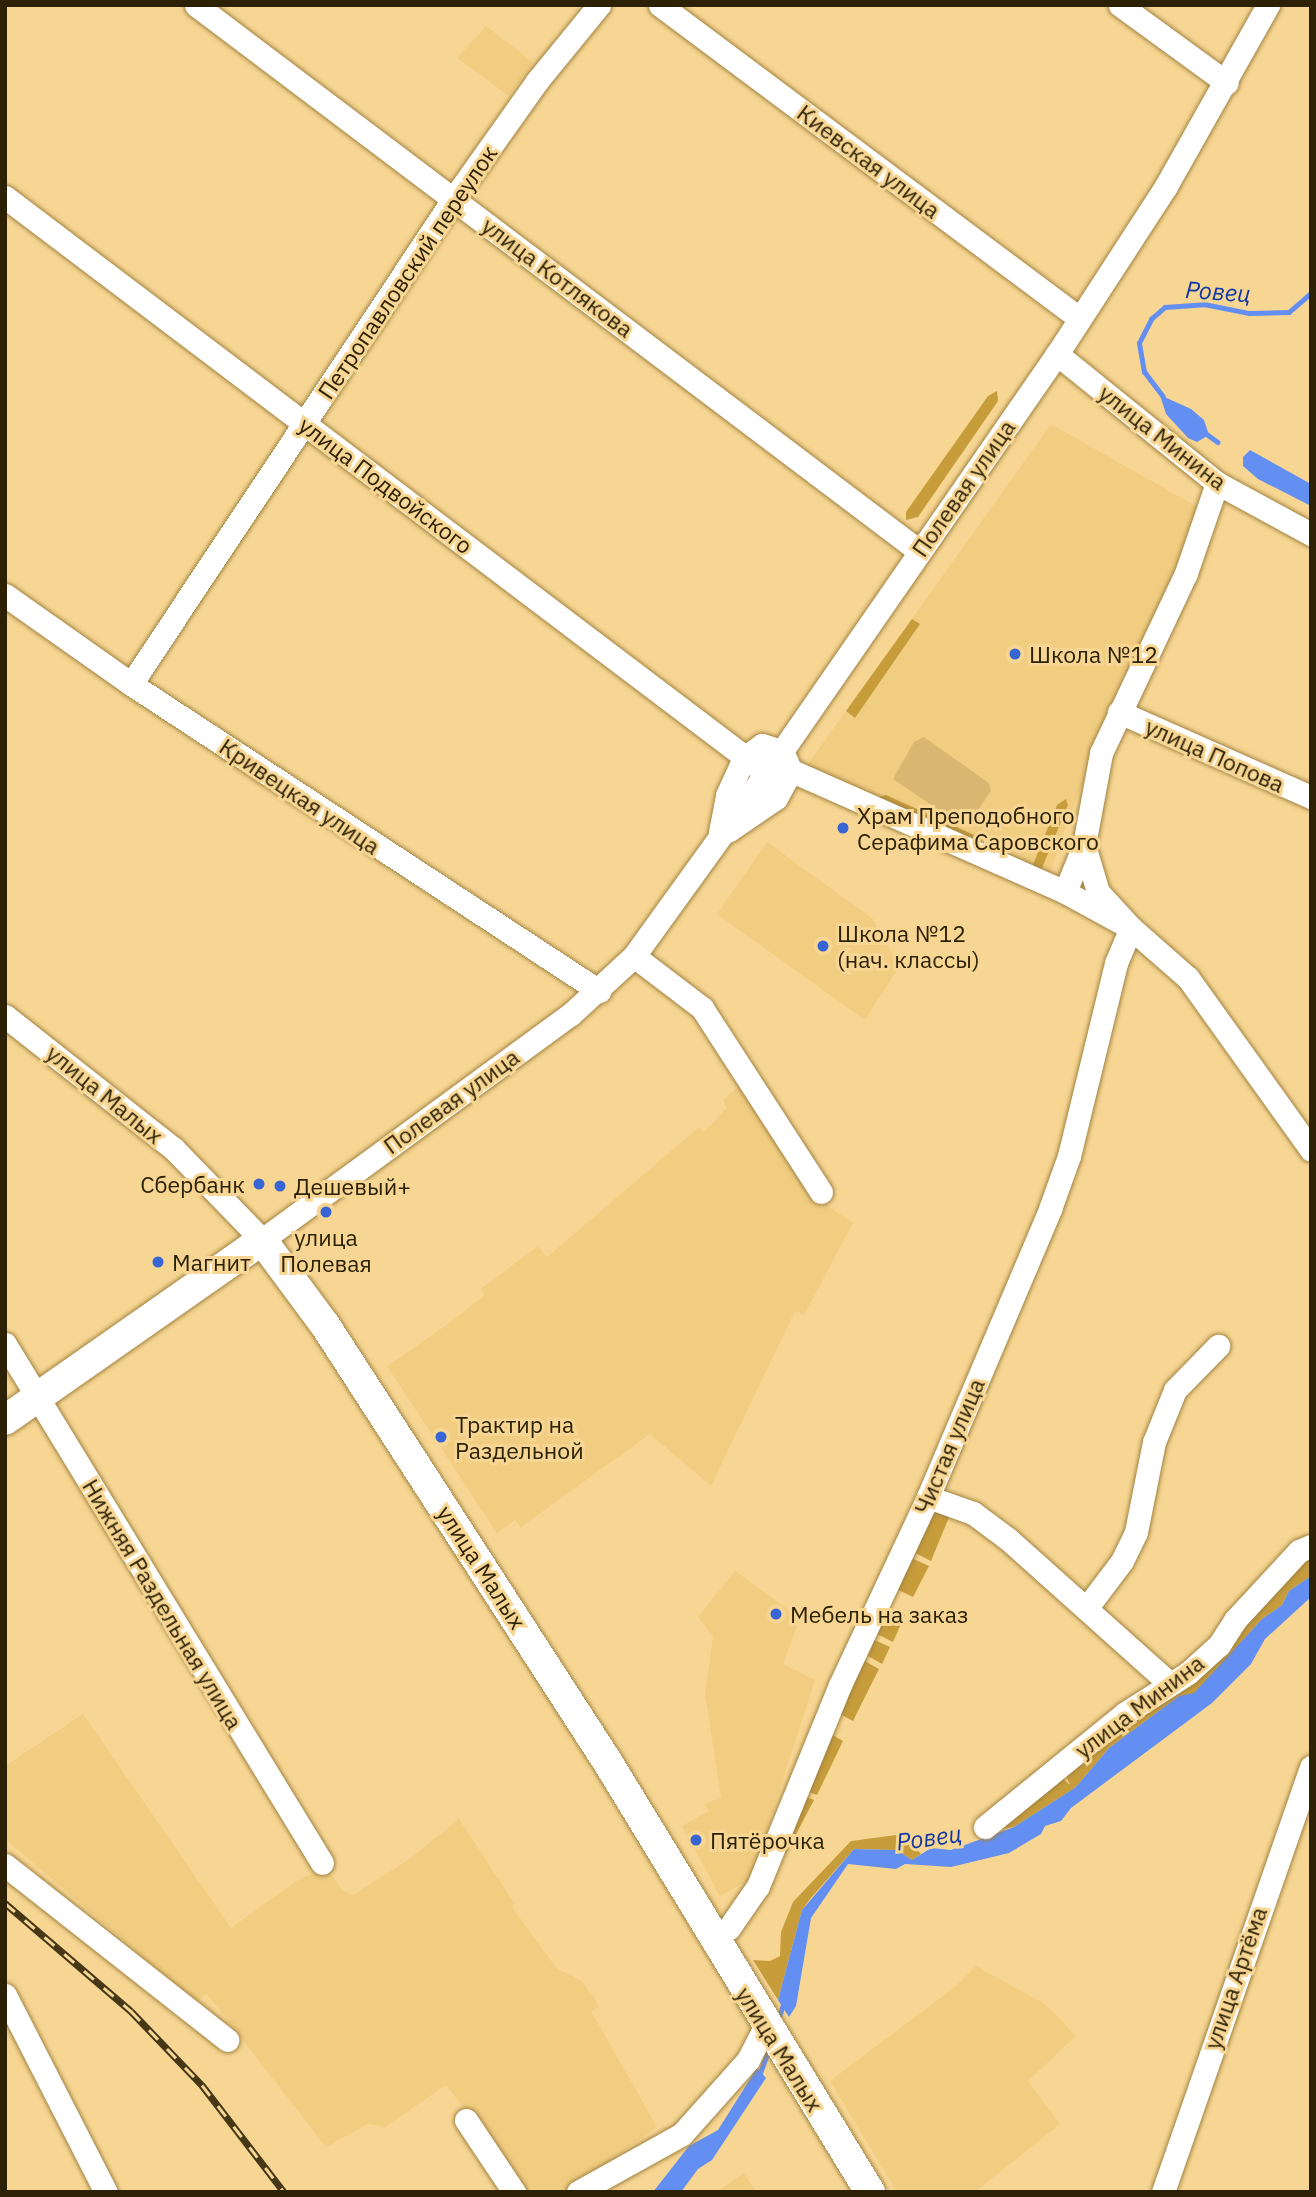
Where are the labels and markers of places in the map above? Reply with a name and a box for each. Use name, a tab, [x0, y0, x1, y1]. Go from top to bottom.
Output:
place label: Школа №12	[1029, 640, 1158, 668]
marker: Школа №12	[1007, 646, 1023, 662]
place label: Храм Преподобного Серафима Саровского	[857, 801, 1099, 855]
marker: Храм Преподобного Серафима Саровского	[835, 820, 851, 836]
place label: Школа №12 (нач. классы)	[837, 919, 980, 973]
marker: Школа №12 (нач. классы)	[815, 938, 831, 954]
place label: Сбербанк	[140, 1170, 245, 1198]
place label: Дешевый+	[294, 1172, 411, 1200]
marker: Сбербанк	[251, 1176, 267, 1192]
marker: Дешевый+	[272, 1178, 288, 1194]
marker: улица Полевая	[318, 1204, 334, 1220]
place label: улица Полевая	[280, 1223, 372, 1277]
place label: Магнит	[172, 1248, 251, 1276]
marker: Магнит	[150, 1254, 166, 1270]
place label: Трактир на Раздельной	[455, 1410, 584, 1464]
marker: Трактир на Раздельной	[433, 1429, 449, 1445]
place label: Мебель на заказ	[790, 1600, 969, 1628]
marker: Мебель на заказ	[768, 1606, 784, 1622]
place label: Пятёрочка	[710, 1826, 825, 1854]
marker: Пятёрочка	[688, 1832, 704, 1848]

